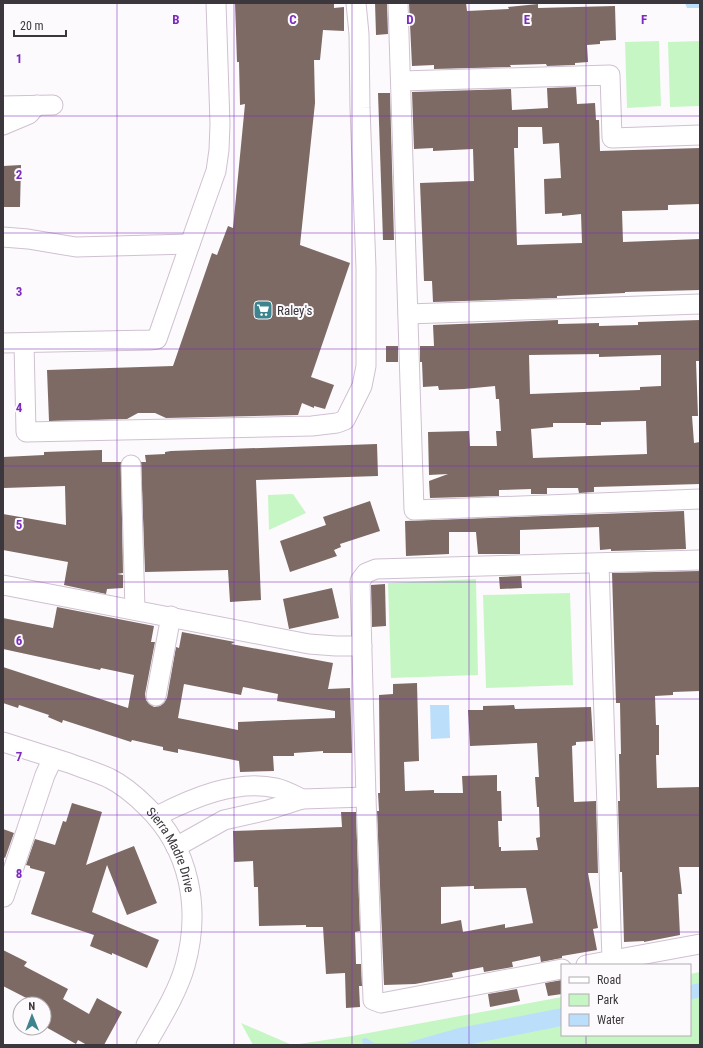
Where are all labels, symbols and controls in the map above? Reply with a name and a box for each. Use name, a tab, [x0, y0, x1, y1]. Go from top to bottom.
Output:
scale bar	[14, 12, 66, 38]
text: B	[172, 12, 180, 27]
text: C	[289, 12, 297, 27]
text: D	[406, 12, 414, 27]
text: E	[524, 12, 531, 27]
text: F	[641, 12, 647, 27]
text: 20 m	[20, 19, 44, 33]
text: 1	[16, 51, 22, 66]
text: 2	[16, 167, 23, 182]
text: 3	[16, 284, 22, 299]
supermarket icon: Raley's	[252, 299, 274, 321]
place label: Raley's	[277, 303, 312, 318]
text: 4	[16, 400, 23, 415]
text: 5	[16, 517, 23, 532]
text: 6	[16, 633, 23, 648]
text: 7	[16, 749, 23, 764]
street label: Sierra Madre Drive	[143, 804, 197, 893]
text: 8	[16, 866, 22, 881]
legend	[561, 964, 691, 1036]
text: Road	[597, 973, 621, 987]
text: Park	[597, 993, 619, 1007]
north arrow	[12, 996, 52, 1036]
text: N	[28, 1000, 36, 1013]
text: Water	[597, 1013, 625, 1027]

